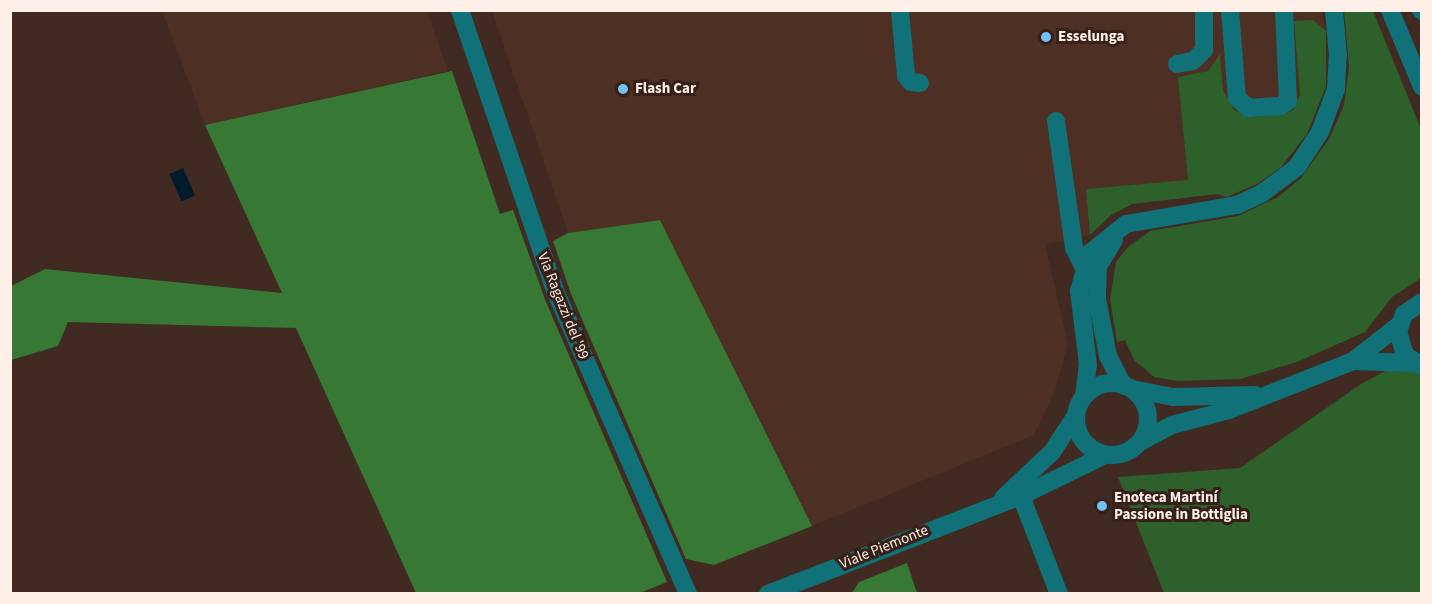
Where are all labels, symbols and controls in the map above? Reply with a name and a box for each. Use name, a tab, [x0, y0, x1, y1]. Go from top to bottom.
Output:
place label: Esselunga	[1058, 28, 1124, 46]
marker: Esselunga	[1039, 30, 1053, 44]
place label: Flash Car	[635, 80, 696, 98]
marker: Flash Car	[616, 82, 630, 96]
street label: Via Ragazzi del '99	[533, 250, 593, 362]
place label: Enoteca Martiní Passione in Bottiglia	[1114, 488, 1248, 523]
marker: Enoteca Martiní Passione in Bottiglia	[1095, 499, 1109, 513]
street label: Viale Piemonte	[837, 521, 931, 573]

